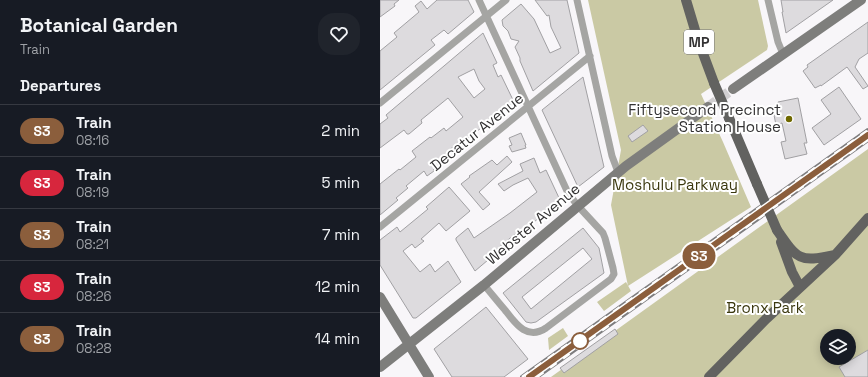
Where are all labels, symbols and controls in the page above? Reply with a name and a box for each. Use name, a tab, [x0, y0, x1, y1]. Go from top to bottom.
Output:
text: Botanical Garden	[20, 13, 178, 38]
button: heart	[318, 13, 360, 55]
road number: MP	[684, 30, 714, 54]
text: Train	[20, 41, 50, 58]
text: Departures	[20, 76, 101, 95]
street label: Decatur Avenue	[426, 88, 527, 175]
place label: Fiftysecond Precinct Station House	[628, 100, 781, 136]
text: Train	[76, 113, 111, 132]
marker: Fiftysecond Precinct Station House	[784, 114, 794, 124]
text: 2 min	[321, 121, 360, 140]
text: S3	[34, 122, 51, 140]
text: 08:16	[76, 132, 109, 149]
text: Train	[76, 165, 111, 184]
text: 5 min	[321, 173, 360, 192]
text: S3	[34, 174, 51, 192]
park label: Moshulu Parkway	[612, 175, 738, 194]
street label: Webster Avenue	[482, 179, 584, 268]
text: 08:19	[76, 184, 109, 201]
text: Train	[76, 217, 111, 236]
text: 7 min	[322, 225, 360, 244]
text: S3	[34, 226, 51, 244]
text: 08:21	[76, 236, 109, 253]
line badge: S3	[681, 243, 717, 269]
text: S3	[691, 247, 708, 265]
text: Train	[76, 269, 111, 288]
text: 12 min	[315, 277, 360, 296]
text: S3	[34, 278, 51, 296]
text: 08:26	[76, 288, 112, 305]
park label: Bronx Park	[726, 298, 804, 317]
text: Train	[76, 321, 111, 340]
text: 14 min	[315, 329, 360, 348]
map controls	[820, 329, 856, 365]
button: layers	[820, 329, 856, 365]
text: S3	[34, 330, 51, 348]
unlabelled marker	[571, 332, 589, 350]
text: 08:28	[76, 340, 112, 357]

